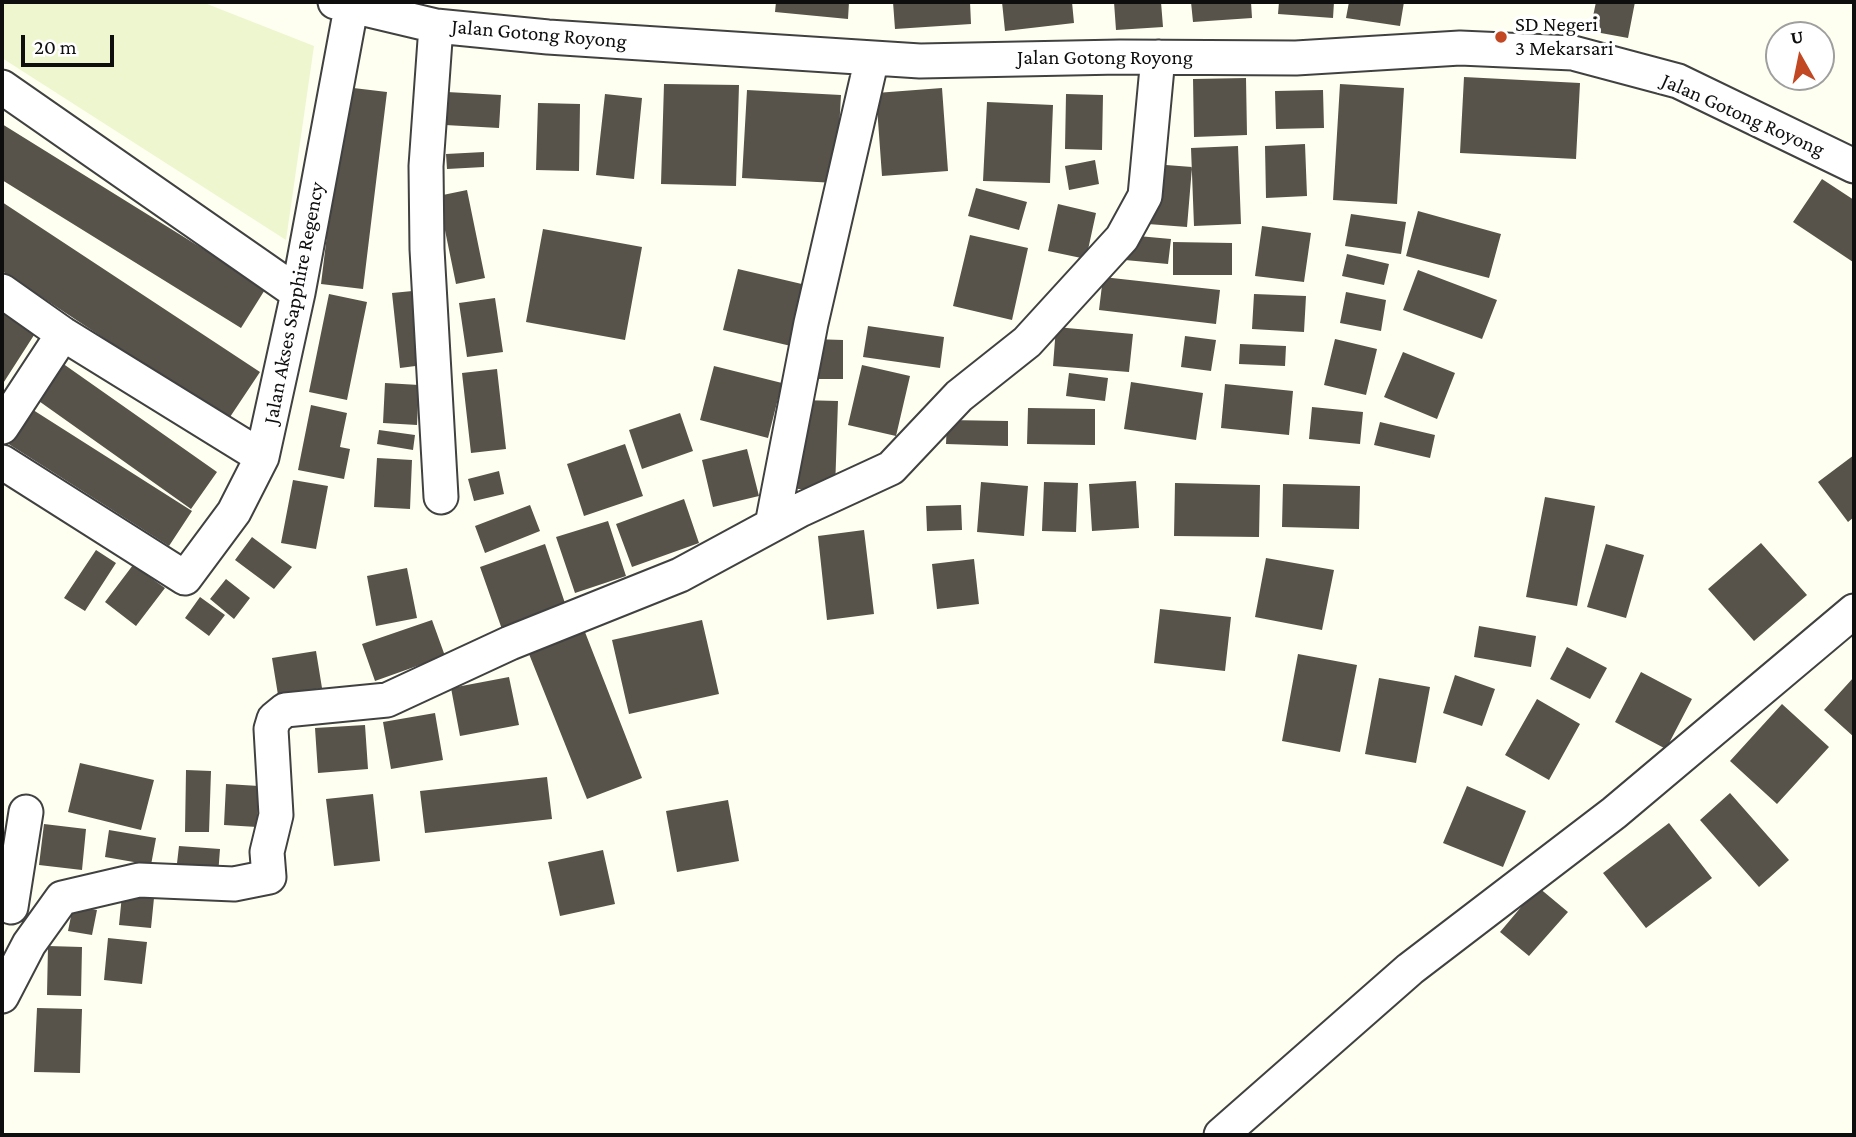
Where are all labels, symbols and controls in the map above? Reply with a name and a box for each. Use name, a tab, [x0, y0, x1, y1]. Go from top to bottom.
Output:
place label: SD Negeri 3 Mekarsari	[1515, 12, 1613, 62]
street label: Jalan Gotong Royong	[450, 14, 628, 54]
scale bar	[24, 21, 117, 65]
north arrow	[1765, 21, 1835, 91]
text: U	[1789, 25, 1805, 48]
marker: SD Negeri 3 Mekarsari	[1493, 29, 1509, 45]
text: 20 m	[34, 35, 77, 59]
street label: Jalan Gotong Royong	[1017, 45, 1193, 71]
street label: Jalan Gotong Royong	[1658, 68, 1828, 162]
street label: Jalan Akses Sapphire Regency	[258, 180, 330, 426]

